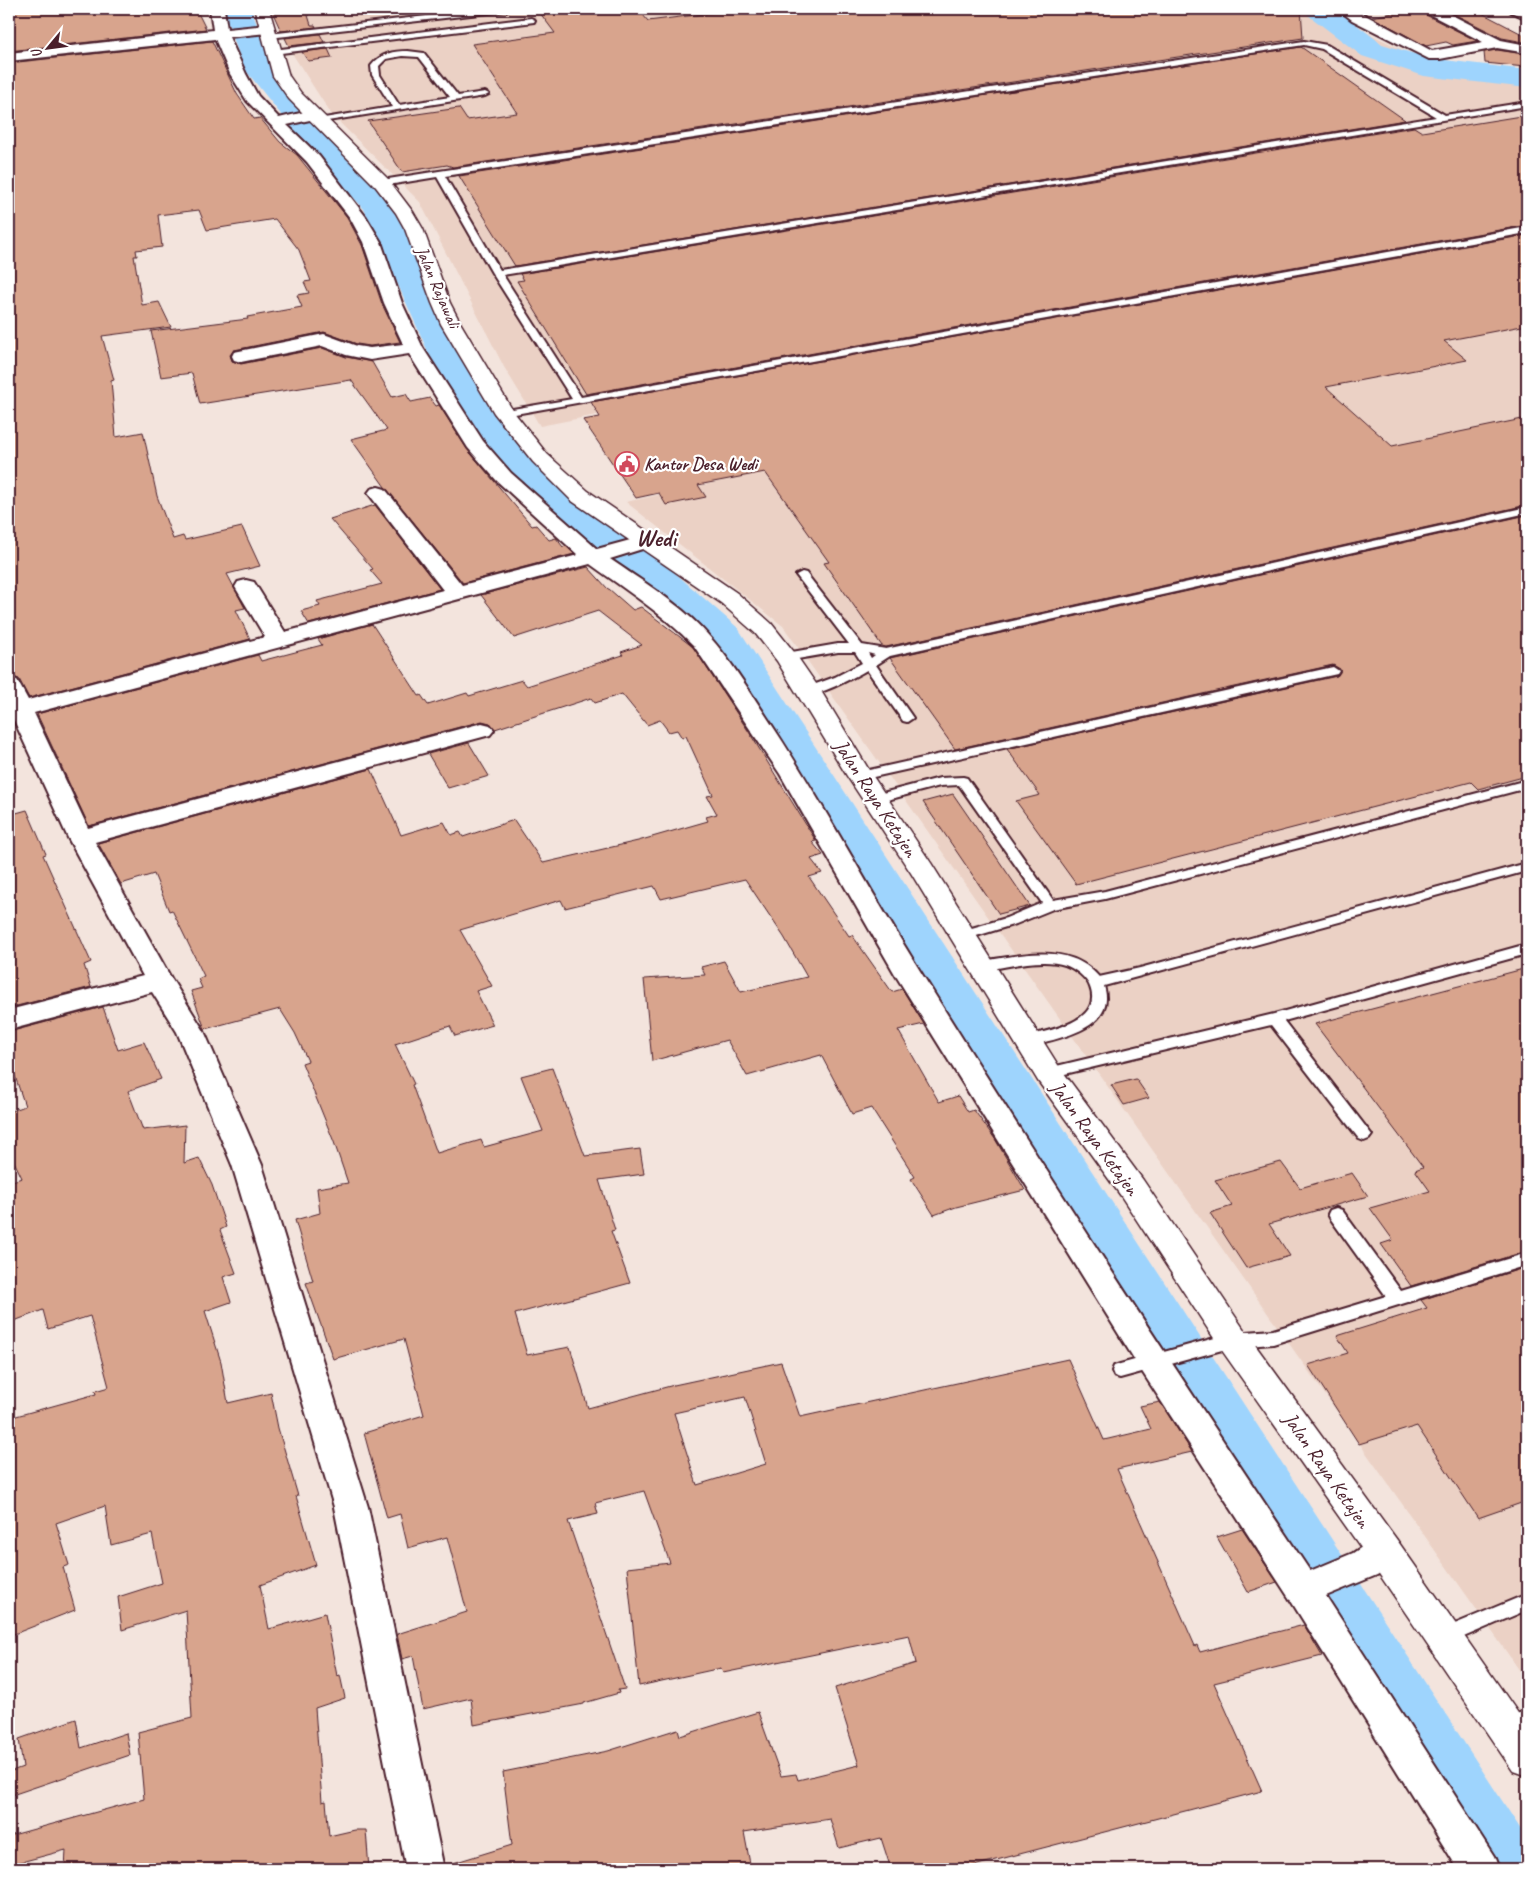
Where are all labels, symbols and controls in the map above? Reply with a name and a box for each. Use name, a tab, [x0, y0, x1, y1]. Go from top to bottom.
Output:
north arrow	[22, 22, 72, 72]
text: U	[26, 44, 46, 61]
street label: Jalan Rajawali	[411, 242, 466, 334]
public building icon: Kantor Desa Wedi	[614, 451, 640, 477]
place label: Kantor Desa Wedi	[644, 453, 759, 475]
district label: Wedi	[636, 523, 679, 553]
street label: Jalan Raya Ketajen	[828, 733, 925, 863]
street label: Jalan Raya Ketajen	[1044, 1075, 1146, 1202]
street label: Jalan Raya Ketajen	[1277, 1406, 1377, 1534]

